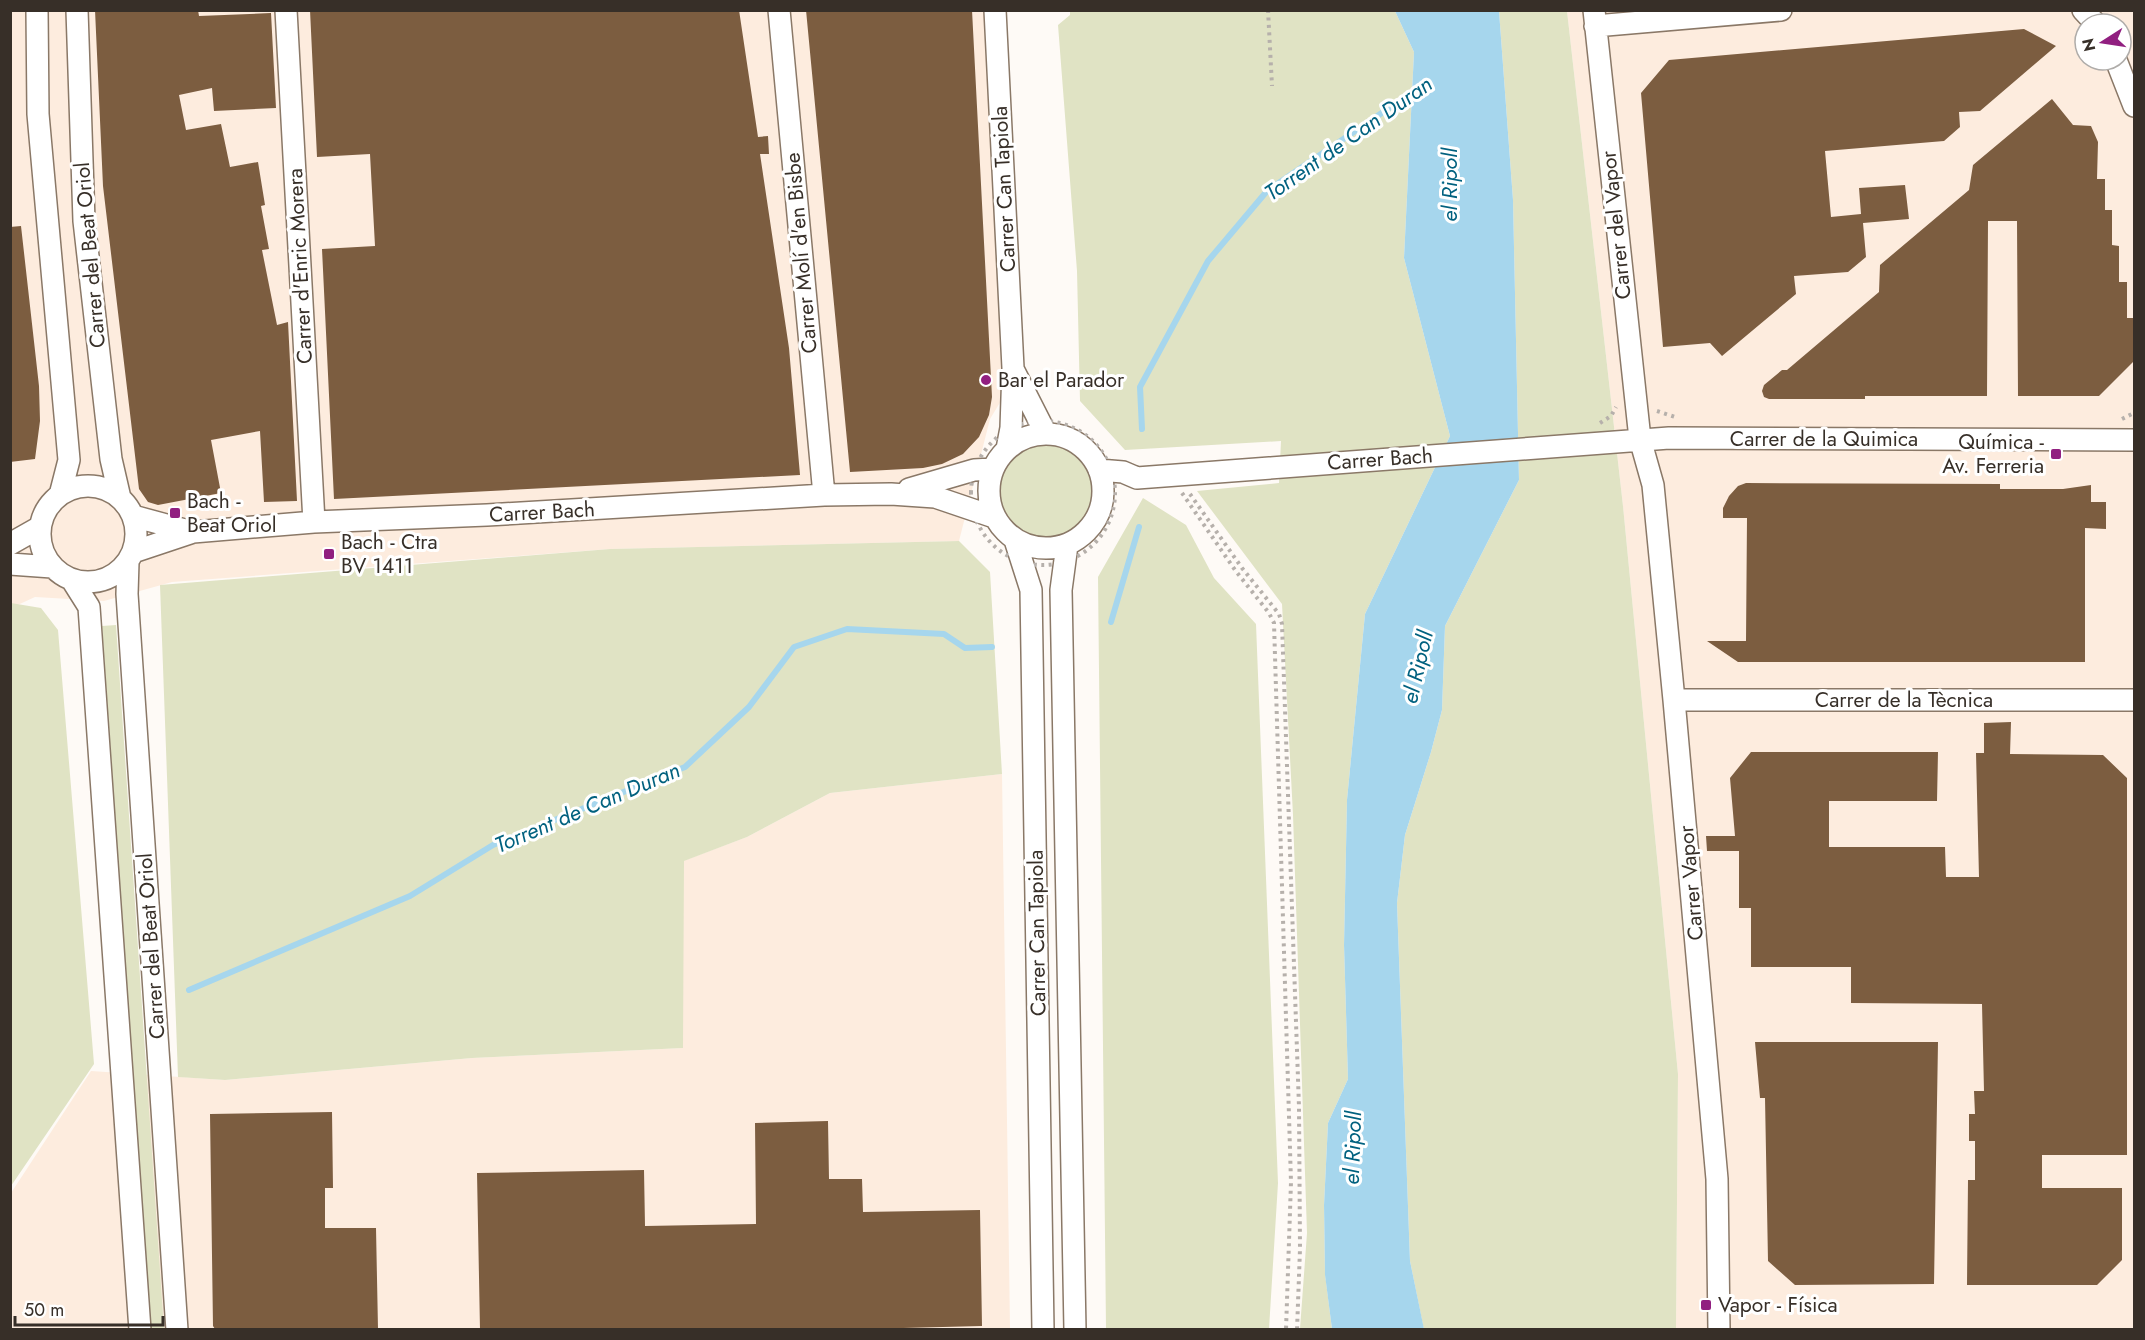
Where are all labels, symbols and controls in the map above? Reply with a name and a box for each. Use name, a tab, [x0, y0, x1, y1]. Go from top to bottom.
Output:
north arrow	[2073, 12, 2133, 72]
text: N	[2076, 36, 2101, 54]
water label: Torrent de Can Duran	[1258, 68, 1438, 208]
street label: Carrer Can Tapiola	[985, 105, 1023, 273]
water label: el Ripoll	[1433, 147, 1465, 222]
street label: Carrer del Vapor	[1593, 148, 1639, 301]
street label: Carrer Molí d'en Bisbe	[777, 151, 825, 355]
street label: Carrer del Beat Oriol	[67, 161, 113, 349]
street label: Carrer d'Enric Morera	[280, 167, 320, 365]
place label: Bar el Parador	[998, 365, 1125, 395]
marker: Bar el Parador	[979, 373, 993, 387]
street label: Carrer de la Quimica	[1730, 424, 1918, 454]
place label: Química - Av. Ferreria	[1942, 427, 2045, 481]
street label: Carrer Bach	[1326, 440, 1434, 478]
marker: Química - Av. Ferreria	[2049, 447, 2063, 461]
place label: Bach - Beat Oriol	[187, 486, 277, 540]
street label: Carrer Bach	[488, 494, 596, 530]
marker: Bach - Beat Oriol	[168, 506, 182, 520]
place label: Bach - Ctra BV 1411	[341, 527, 438, 581]
marker: Bach - Ctra BV 1411	[322, 547, 336, 561]
water label: el Ripoll	[1393, 626, 1441, 706]
street label: Carrer de la Tècnica	[1815, 685, 1993, 715]
water label: Torrent de Can Duran	[489, 753, 685, 861]
street label: Carrer Vapor	[1671, 823, 1711, 942]
street label: Carrer Can Tapiola	[1021, 850, 1053, 1016]
street label: Carrer del Beat Oriol	[130, 852, 172, 1040]
water label: el Ripoll	[1335, 1110, 1369, 1185]
scale bar	[15, 1289, 164, 1327]
place label: Vapor - Física	[1718, 1290, 1838, 1320]
text: 50 m	[24, 1297, 64, 1323]
marker: Vapor - Física	[1699, 1298, 1713, 1312]

